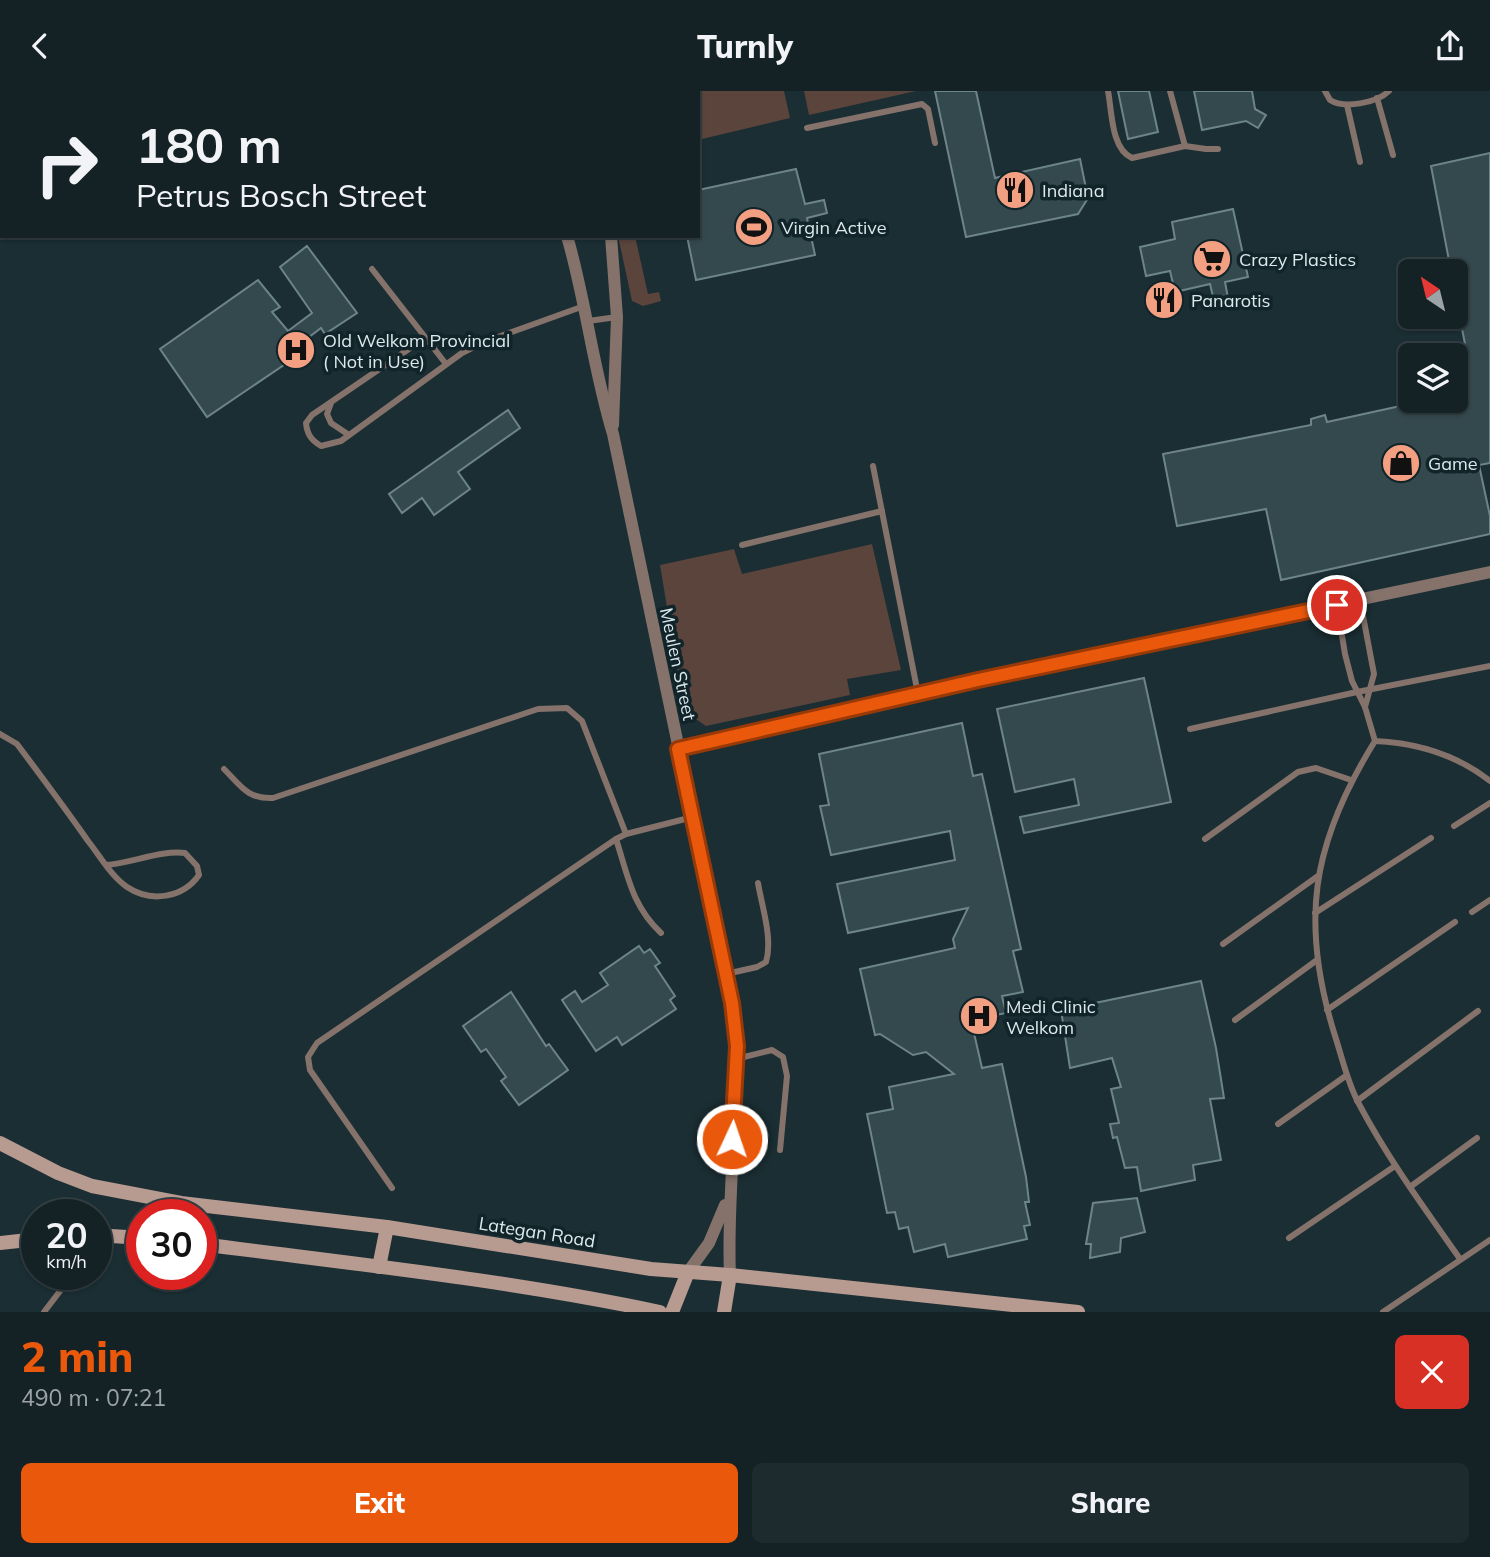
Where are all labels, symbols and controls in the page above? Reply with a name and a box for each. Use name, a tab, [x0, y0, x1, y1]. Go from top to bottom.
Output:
text: Turnly	[697, 26, 793, 66]
icon: back	[21, 27, 59, 65]
icon: share	[1431, 27, 1469, 65]
text: 180 m	[136, 114, 282, 175]
icon: right	[21, 119, 112, 210]
restaurant icon: Indiana	[994, 169, 1036, 211]
text: Petrus Bosch Street	[136, 175, 426, 215]
place label: Indiana	[1042, 179, 1104, 202]
sports icon: Virgin Active	[733, 206, 775, 248]
place label: Virgin Active	[781, 216, 887, 239]
supermarket icon: Crazy Plastics	[1191, 238, 1233, 280]
place label: Crazy Plastics	[1239, 248, 1356, 271]
north arrow	[1398, 259, 1468, 329]
map controls	[1398, 259, 1468, 413]
restaurant icon: Panarotis	[1143, 279, 1185, 321]
place label: Panarotis	[1191, 289, 1271, 312]
hospital icon: Old Welkom Provincial ( Not in Use)	[275, 329, 317, 371]
place label: Old Welkom Provincial ( Not in Use)	[323, 329, 510, 373]
button: layers	[1398, 343, 1468, 413]
shop icon: Game	[1380, 442, 1422, 484]
place label: Game	[1428, 452, 1478, 475]
pin	[1307, 575, 1367, 635]
icon: arrive	[1318, 586, 1356, 624]
street label: Meulen Street	[655, 605, 701, 723]
hospital icon: Medi Clinic Welkom	[958, 995, 1000, 1037]
place label: Medi Clinic Welkom	[1006, 995, 1096, 1039]
position arrow	[695, 1102, 769, 1176]
speed limit sign: 30	[126, 1199, 217, 1290]
street label: Lategan Road	[477, 1211, 597, 1253]
text: 20	[45, 1213, 88, 1257]
text: km/h	[46, 1250, 87, 1273]
text: 2 min	[21, 1330, 134, 1383]
button: close	[1395, 1335, 1469, 1409]
text: 490 m · 07:21	[21, 1383, 166, 1412]
button: Exit	[21, 1463, 738, 1543]
button: Share	[752, 1463, 1469, 1543]

